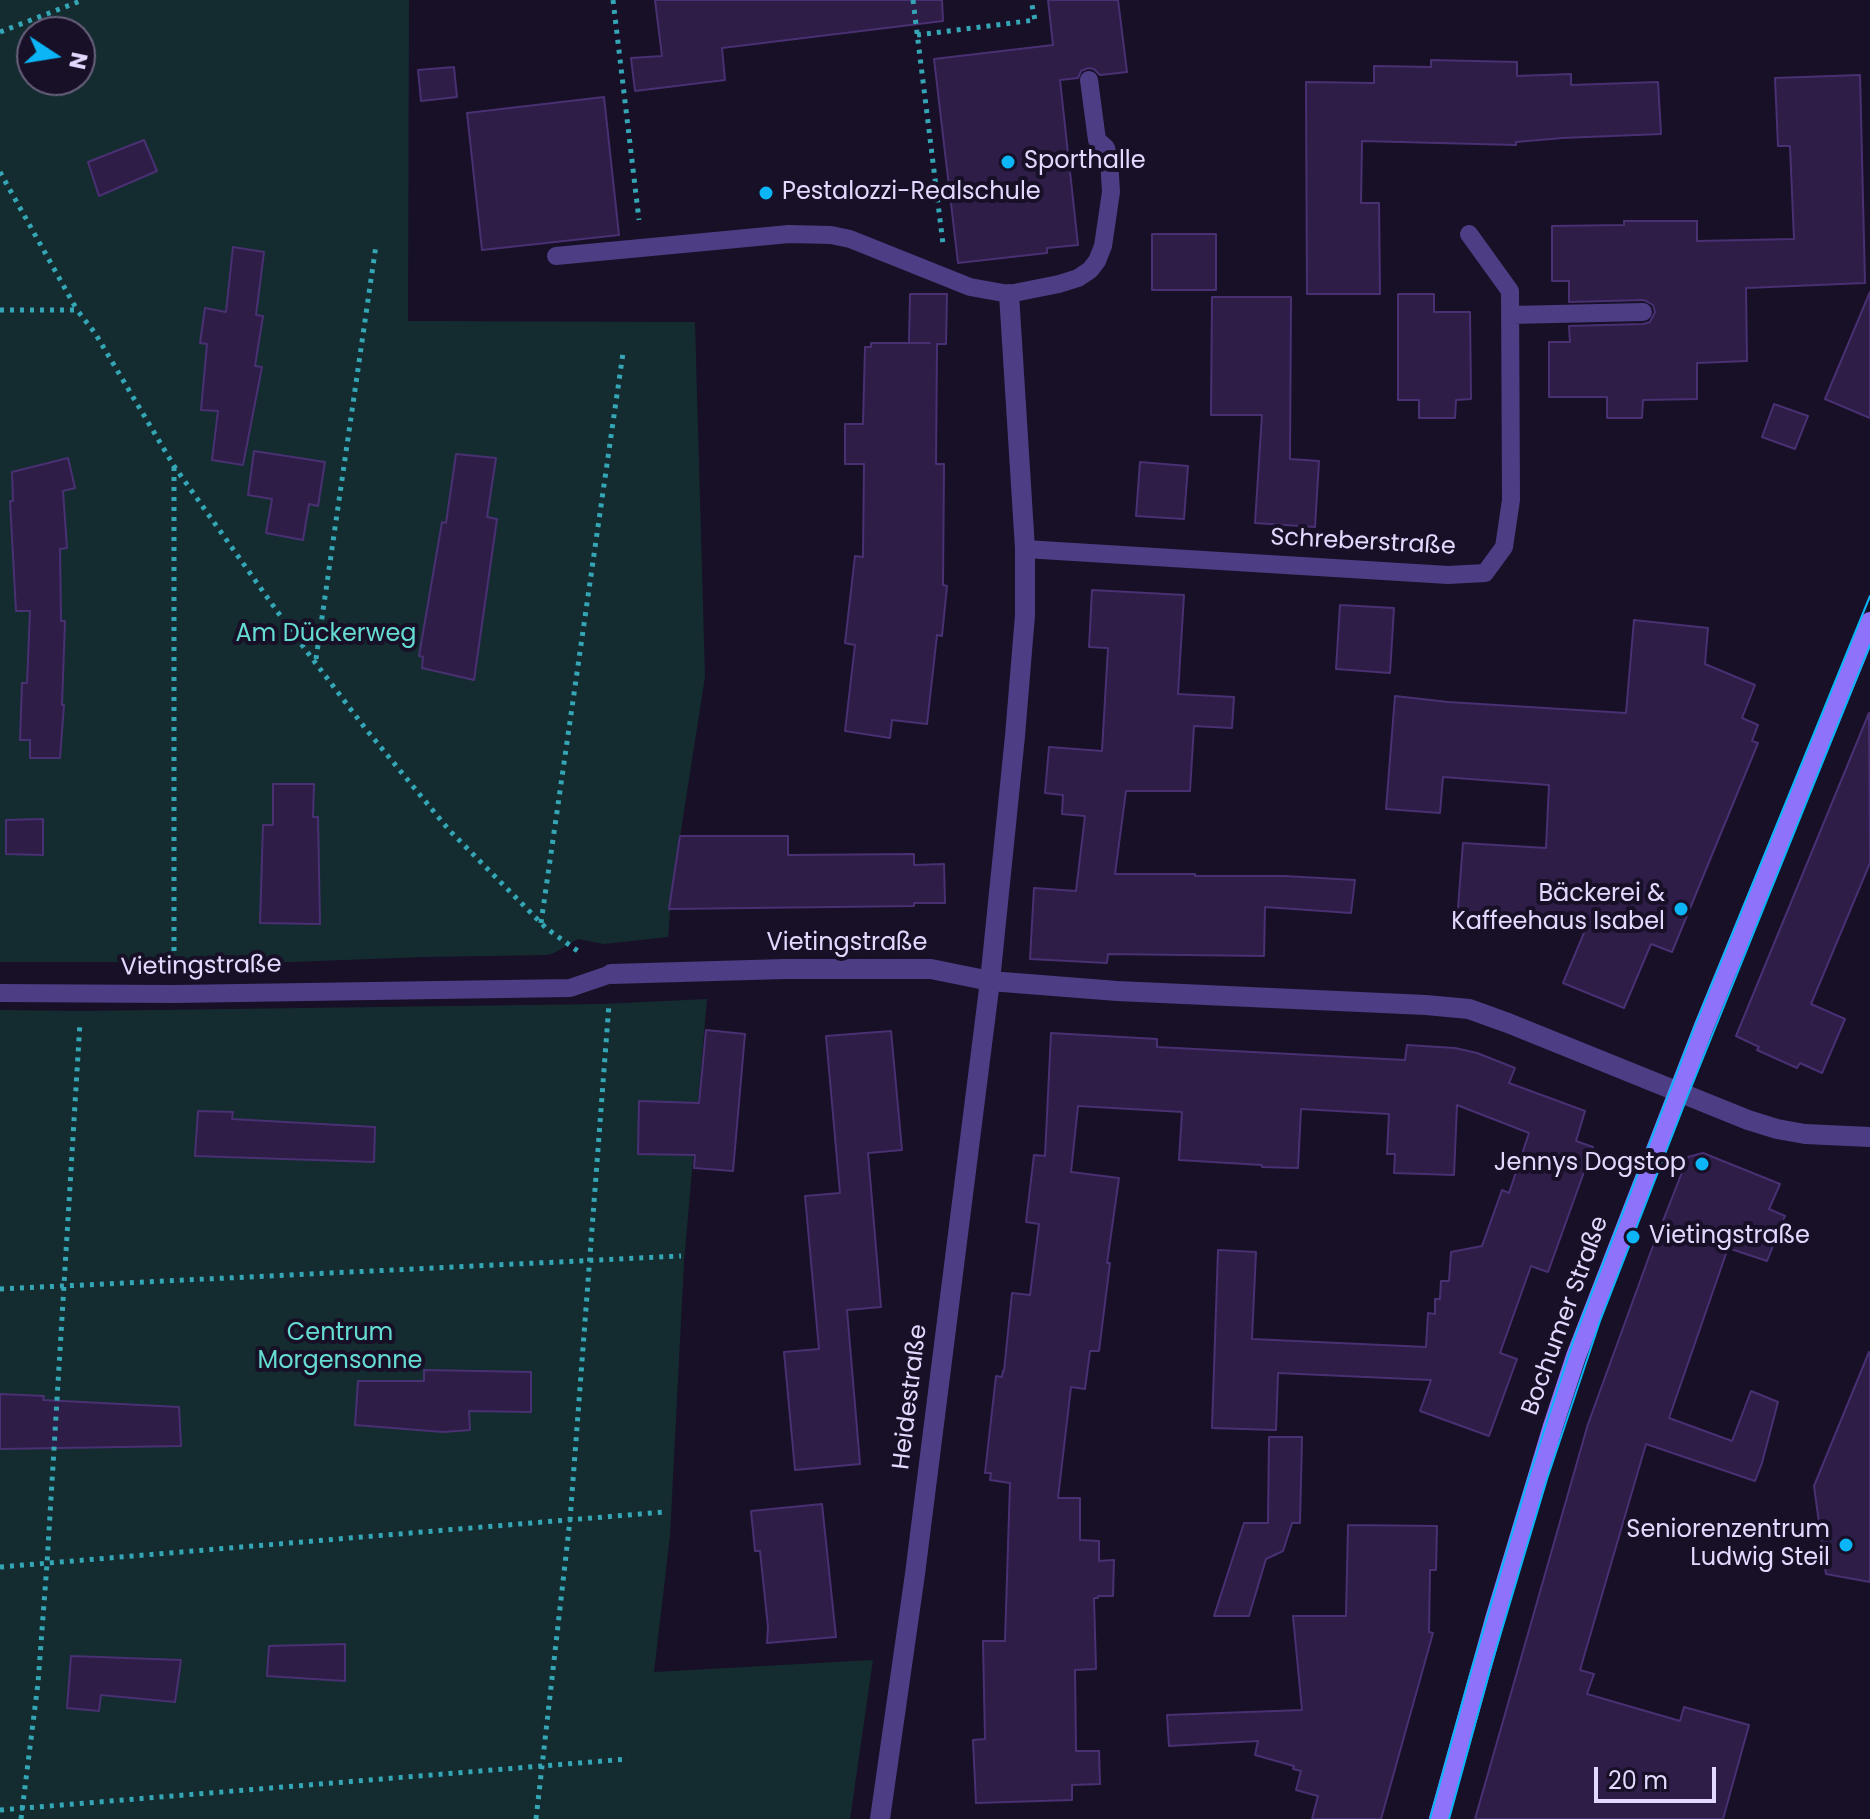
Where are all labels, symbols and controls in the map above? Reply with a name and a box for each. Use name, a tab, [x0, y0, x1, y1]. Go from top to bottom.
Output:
north arrow	[16, 16, 96, 96]
text: N	[61, 49, 95, 72]
place label: Sporthalle	[1024, 148, 1146, 176]
marker: Sporthalle	[999, 153, 1017, 171]
place label: Pestalozzi-Realschule	[782, 179, 1041, 207]
marker: Pestalozzi-Realschule	[757, 184, 775, 202]
street label: Schreberstraße	[1270, 524, 1456, 562]
park label: Am Dückerweg	[235, 621, 417, 649]
place label: Bäckerei & Kaffeehaus Isabel	[1451, 881, 1665, 937]
marker: Bäckerei & Kaffeehaus Isabel	[1672, 900, 1690, 918]
street label: Vietingstraße	[767, 930, 927, 958]
street label: Vietingstraße	[120, 951, 282, 983]
place label: Jennys Dogstop	[1494, 1150, 1686, 1178]
marker: Jennys Dogstop	[1693, 1155, 1711, 1173]
street label: Bochumer Straße	[1517, 1213, 1615, 1419]
place label: Vietingstraße	[1649, 1223, 1810, 1251]
marker: Vietingstraße	[1624, 1228, 1642, 1246]
park label: Centrum Morgensonne	[258, 1320, 422, 1376]
street label: Heidestraße	[888, 1323, 934, 1471]
place label: Seniorenzentrum Ludwig Steil	[1626, 1517, 1830, 1573]
marker: Seniorenzentrum Ludwig Steil	[1837, 1536, 1855, 1554]
scale bar	[1598, 1751, 1720, 1801]
text: 20 m	[1608, 1764, 1668, 1797]

